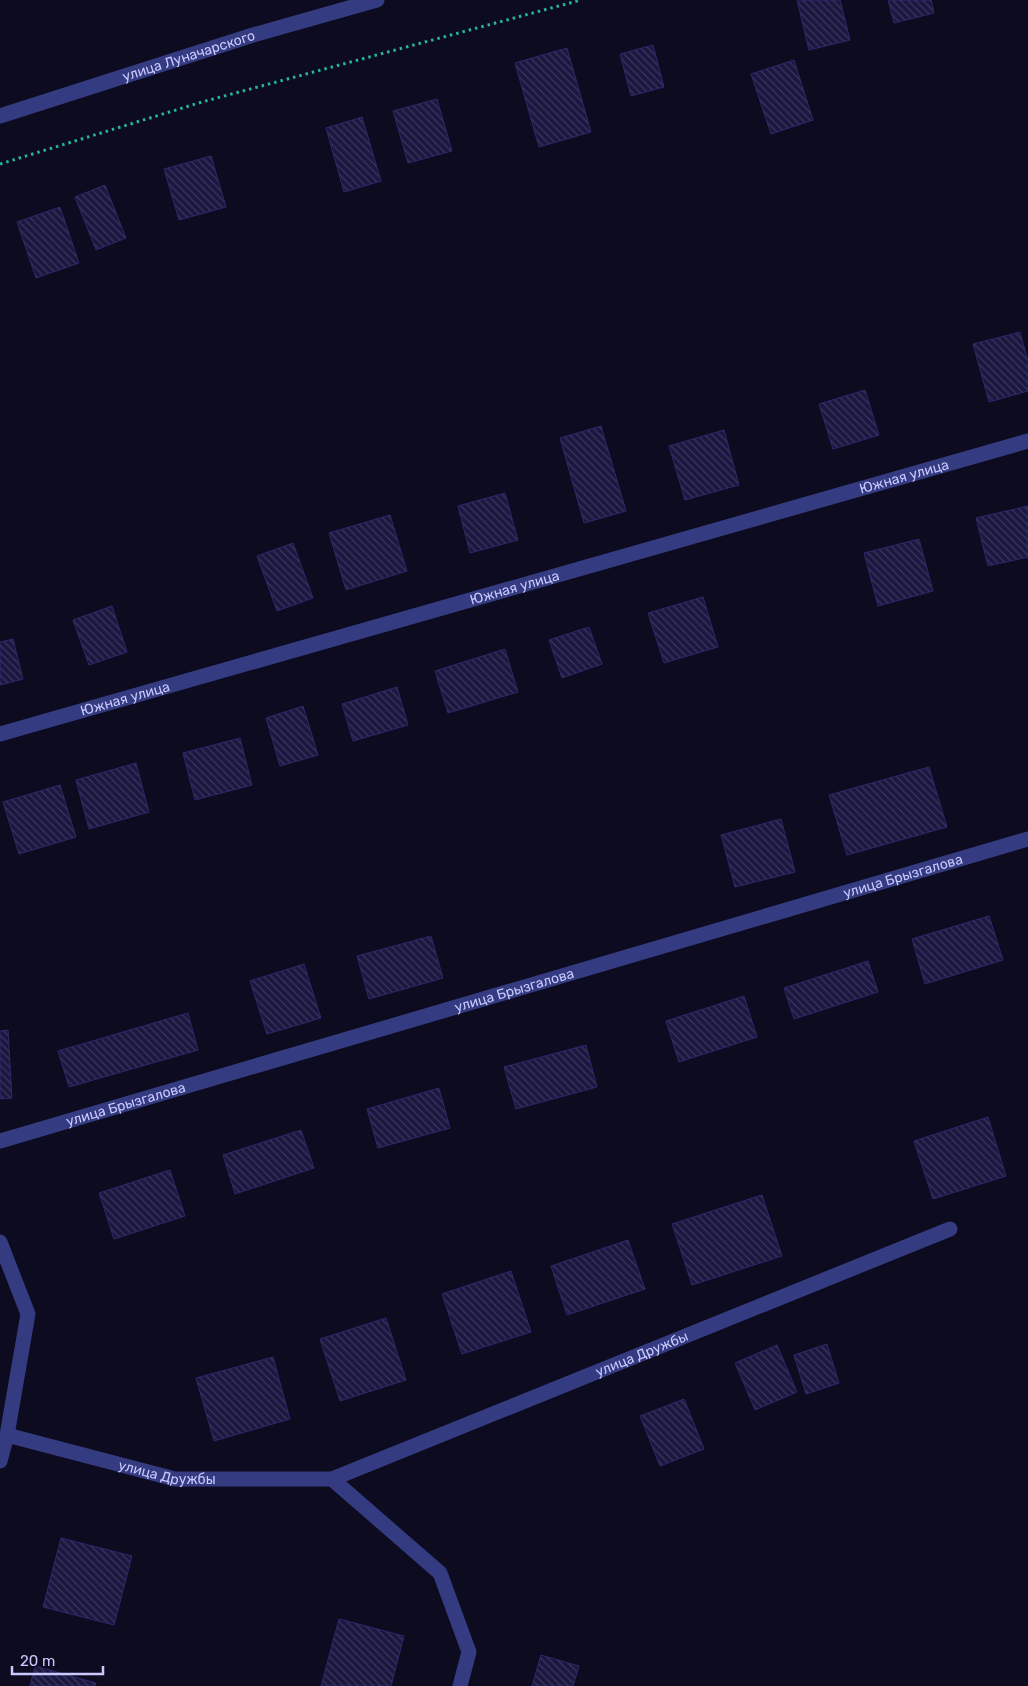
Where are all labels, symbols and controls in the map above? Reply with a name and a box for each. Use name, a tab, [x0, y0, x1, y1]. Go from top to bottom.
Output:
street label: улица Луначарского	[120, 27, 257, 85]
street label: Южная улица	[857, 456, 951, 498]
street label: Южная улица	[468, 567, 561, 609]
street label: Южная улица	[79, 678, 172, 720]
street label: улица Брызгалова	[841, 851, 965, 902]
street label: улица Брызгалова	[453, 965, 576, 1016]
street label: улица Брызгалова	[64, 1079, 188, 1130]
street label: улица Дружбы	[593, 1328, 691, 1381]
street label: улица Дружбы	[117, 1457, 216, 1489]
scale bar	[12, 1644, 104, 1676]
text: 20 m	[20, 1652, 55, 1670]

